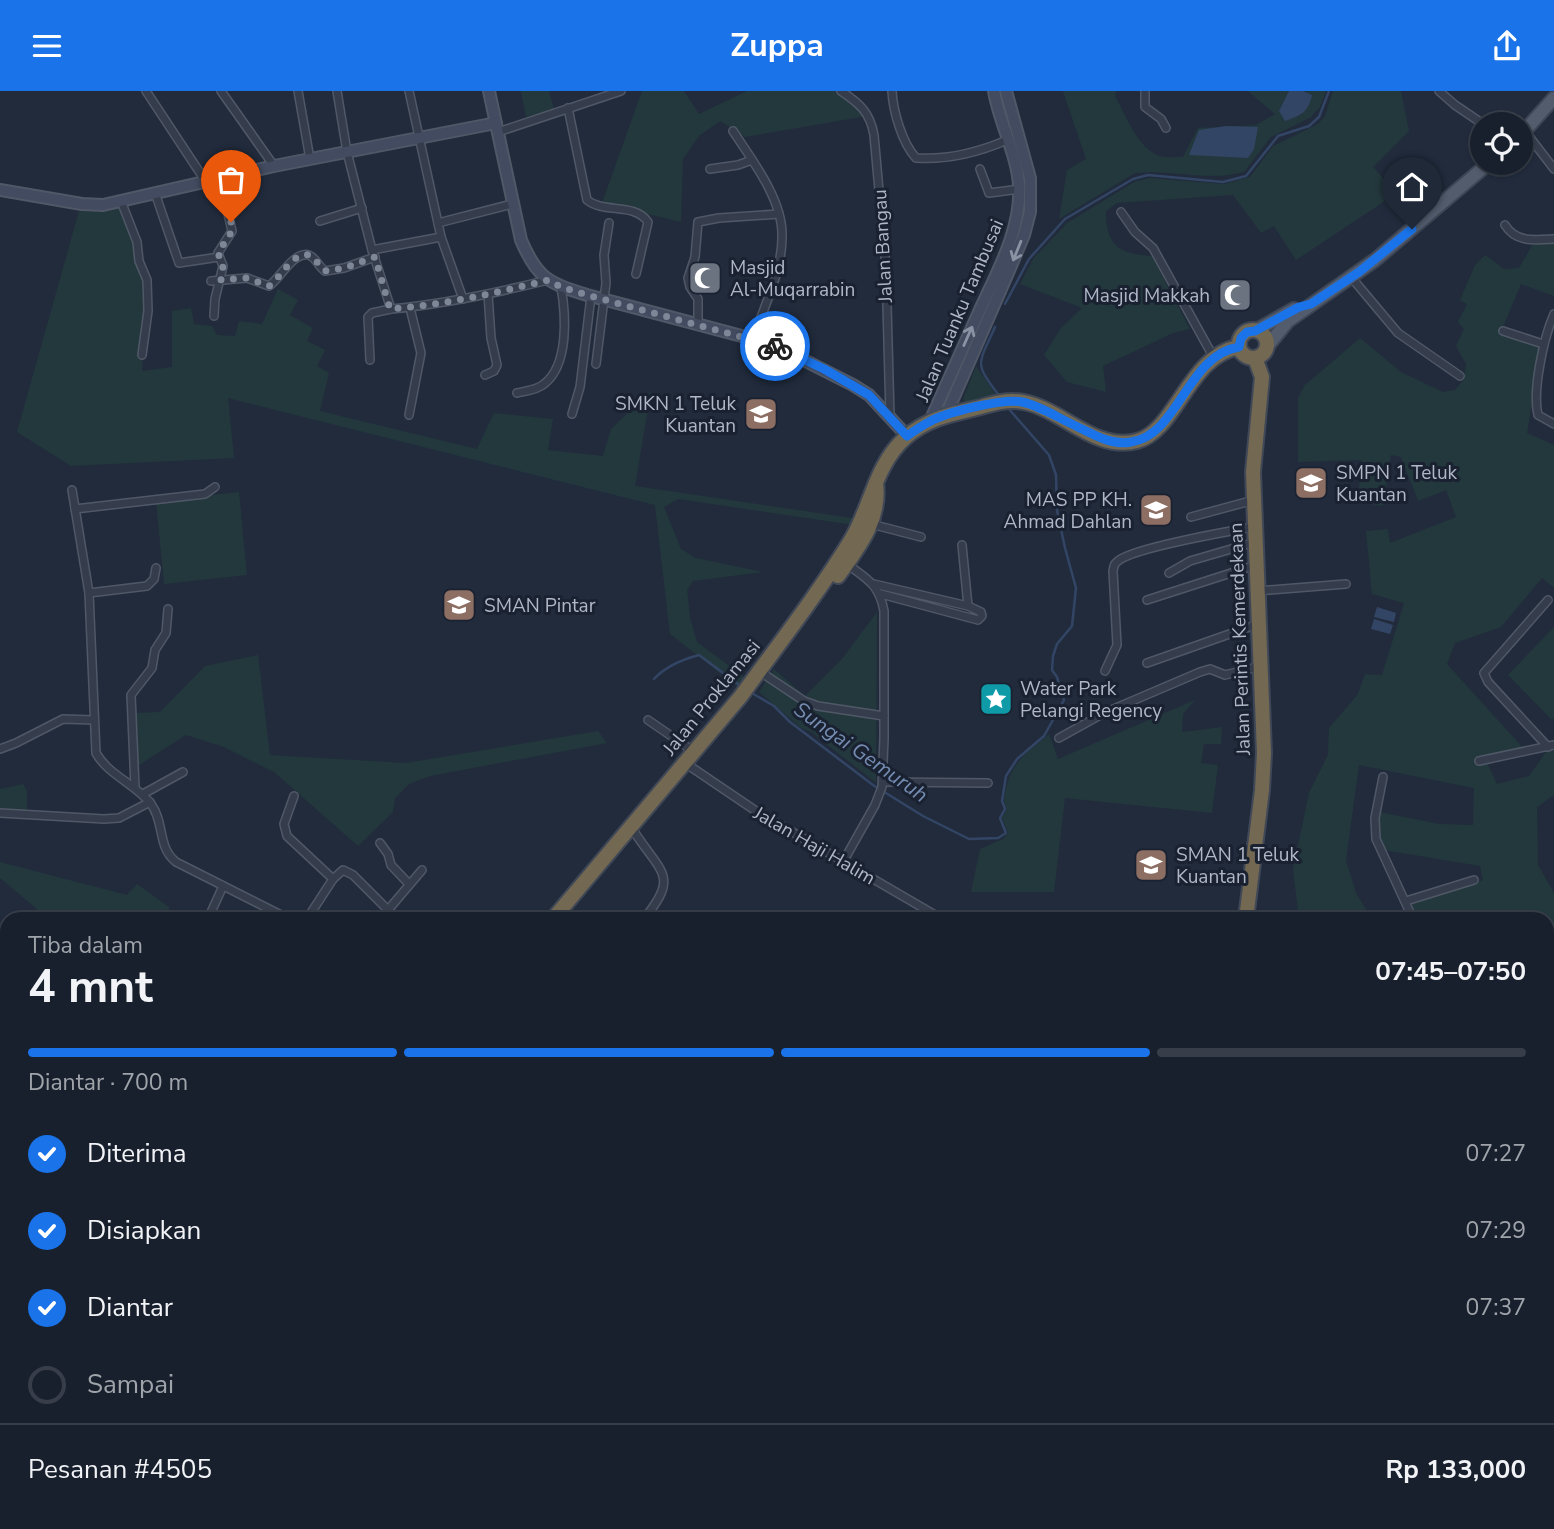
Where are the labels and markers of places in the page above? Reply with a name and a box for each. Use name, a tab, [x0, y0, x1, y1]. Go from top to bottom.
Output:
pin	[201, 150, 261, 222]
pin	[1382, 157, 1442, 229]
place label: Masjid Al-Muqarrabin	[730, 255, 855, 303]
mosque icon: Masjid Al-Muqarrabin	[686, 259, 724, 297]
mosque icon: Masjid Makkah	[1216, 276, 1254, 314]
place label: Masjid Makkah	[1084, 283, 1210, 309]
place label: SMKN 1 Teluk Kuantan	[615, 391, 736, 439]
school or university icon: SMKN 1 Teluk Kuantan	[742, 395, 780, 433]
place label: SMPN 1 Teluk Kuantan	[1336, 460, 1458, 508]
school or university icon: SMPN 1 Teluk Kuantan	[1292, 464, 1330, 502]
place label: MAS PP KH. Ahmad Dahlan	[1004, 487, 1132, 535]
school or university icon: MAS PP KH. Ahmad Dahlan	[1137, 491, 1175, 529]
school or university icon: SMAN Pintar	[440, 586, 478, 624]
place label: SMAN Pintar	[484, 593, 596, 619]
place label: Water Park Pelangi Regency	[1020, 676, 1162, 724]
place icon: Water Park Pelangi Regency	[977, 680, 1015, 718]
place label: SMAN 1 Teluk Kuantan	[1176, 842, 1299, 890]
school or university icon: SMAN 1 Teluk Kuantan	[1132, 846, 1170, 884]

